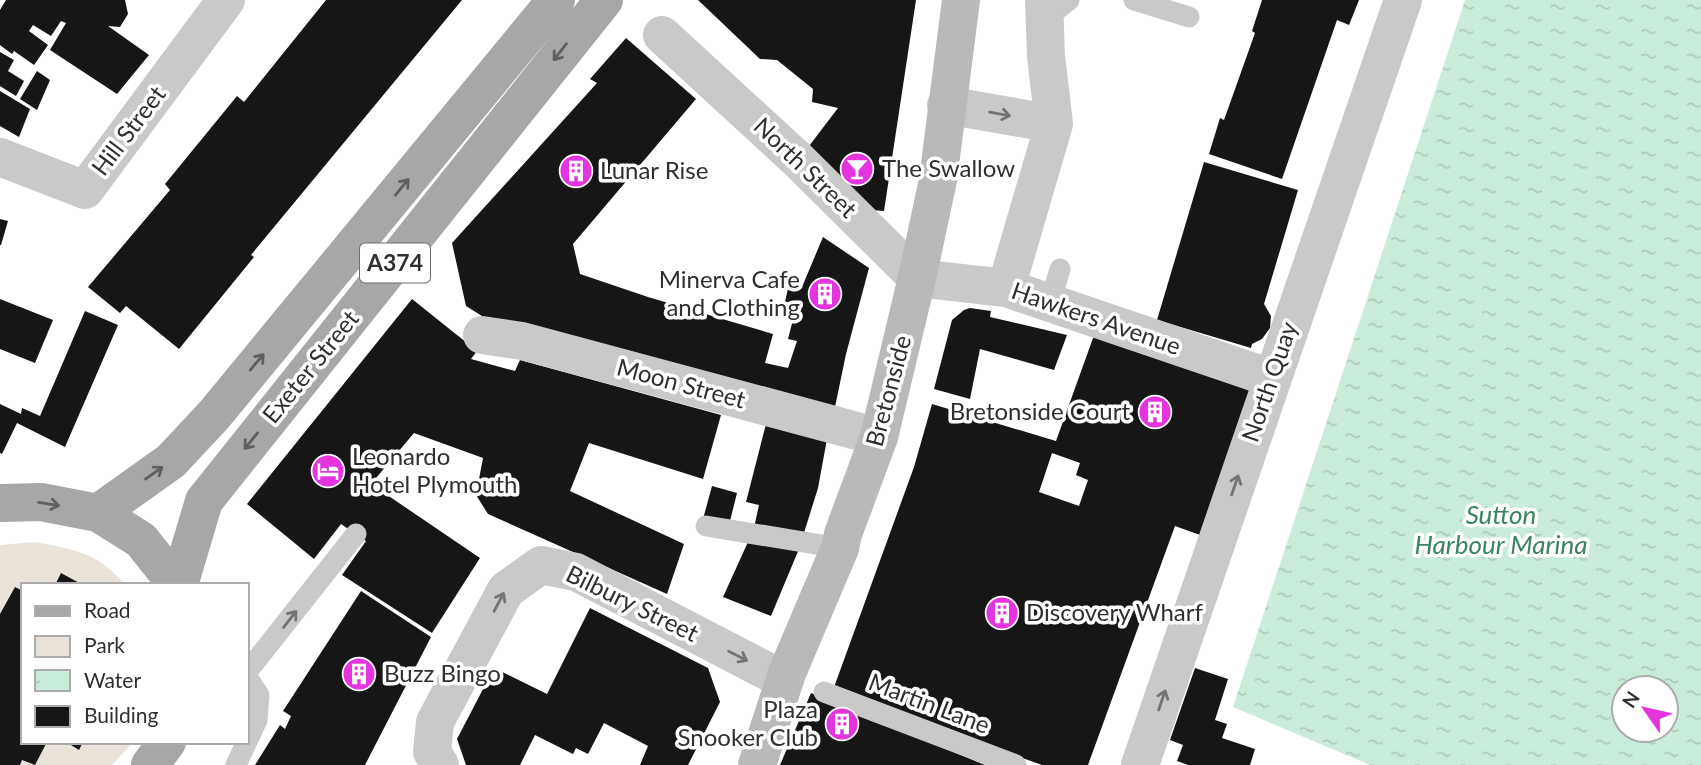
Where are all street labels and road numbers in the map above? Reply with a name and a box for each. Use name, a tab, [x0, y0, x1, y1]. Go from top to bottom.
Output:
street label: Hill Street	[85, 79, 171, 181]
street label: North Street	[749, 111, 864, 223]
road number: A374	[360, 244, 430, 282]
street label: Hawkers Avenue	[1008, 275, 1185, 360]
street label: Exeter Street	[256, 304, 364, 428]
street label: North Quay	[1235, 317, 1303, 445]
street label: Bretonside	[859, 332, 916, 449]
street label: Moon Street	[614, 351, 749, 414]
street label: Bilbury Street	[562, 558, 704, 647]
street label: Martin Lane	[865, 666, 994, 739]

